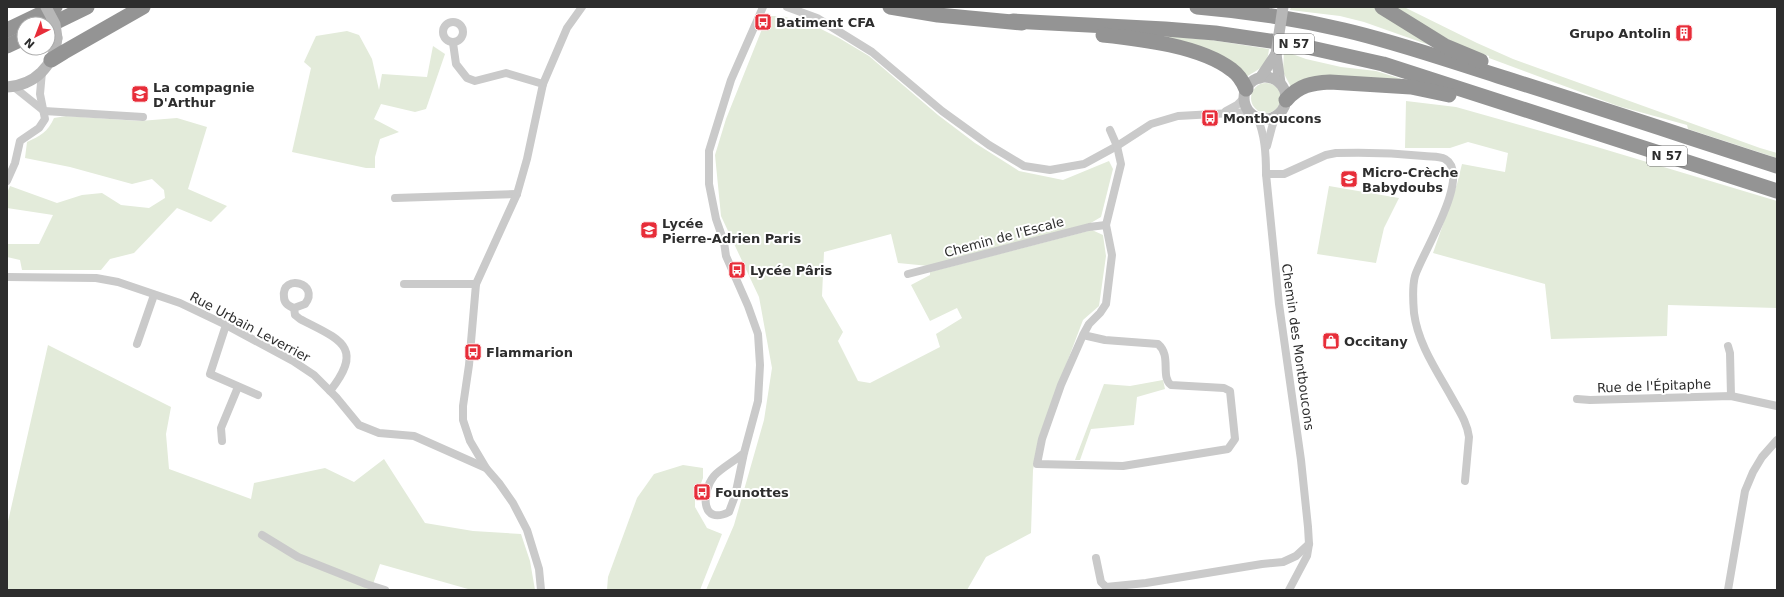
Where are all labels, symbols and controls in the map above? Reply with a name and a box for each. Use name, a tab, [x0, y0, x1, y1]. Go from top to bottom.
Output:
bus stop icon: Batiment CFA	[753, 12, 773, 32]
place label: Batiment CFA	[776, 15, 875, 30]
north arrow	[16, 16, 56, 56]
building icon: Grupo Antolin	[1674, 23, 1694, 43]
place label: Grupo Antolin	[1569, 26, 1671, 41]
road number: N 57	[1274, 34, 1314, 54]
text: N	[22, 35, 37, 51]
place label: La compagnie D'Arthur	[153, 80, 255, 110]
school or university icon: La compagnie D'Arthur	[130, 84, 150, 104]
bus stop icon: Montboucons	[1200, 108, 1220, 128]
place label: Montboucons	[1223, 111, 1322, 126]
road number: N 57	[1647, 146, 1687, 166]
place label: Micro-Crèche Babydoubs	[1362, 165, 1459, 195]
school or university icon: Micro-Crèche Babydoubs	[1339, 169, 1359, 189]
street label: Chemin de l'Escale	[943, 214, 1065, 260]
place label: Lycée Pierre-Adrien Paris	[662, 216, 801, 246]
school or university icon: Lycée Pierre-Adrien Paris	[639, 220, 659, 240]
bus stop icon: Lycée Pâris	[727, 260, 747, 280]
place label: Lycée Pâris	[750, 263, 833, 278]
street label: Chemin des Montboucons	[1279, 263, 1317, 432]
street label: Rue Urbain Leverrier	[187, 289, 313, 365]
shop icon: Occitany	[1321, 331, 1341, 351]
place label: Occitany	[1344, 334, 1408, 349]
bus stop icon: Flammarion	[463, 342, 483, 362]
place label: Flammarion	[486, 345, 573, 360]
street label: Rue de l'Épitaphe	[1597, 377, 1711, 395]
bus stop icon: Founottes	[692, 482, 712, 502]
place label: Founottes	[715, 485, 789, 500]

